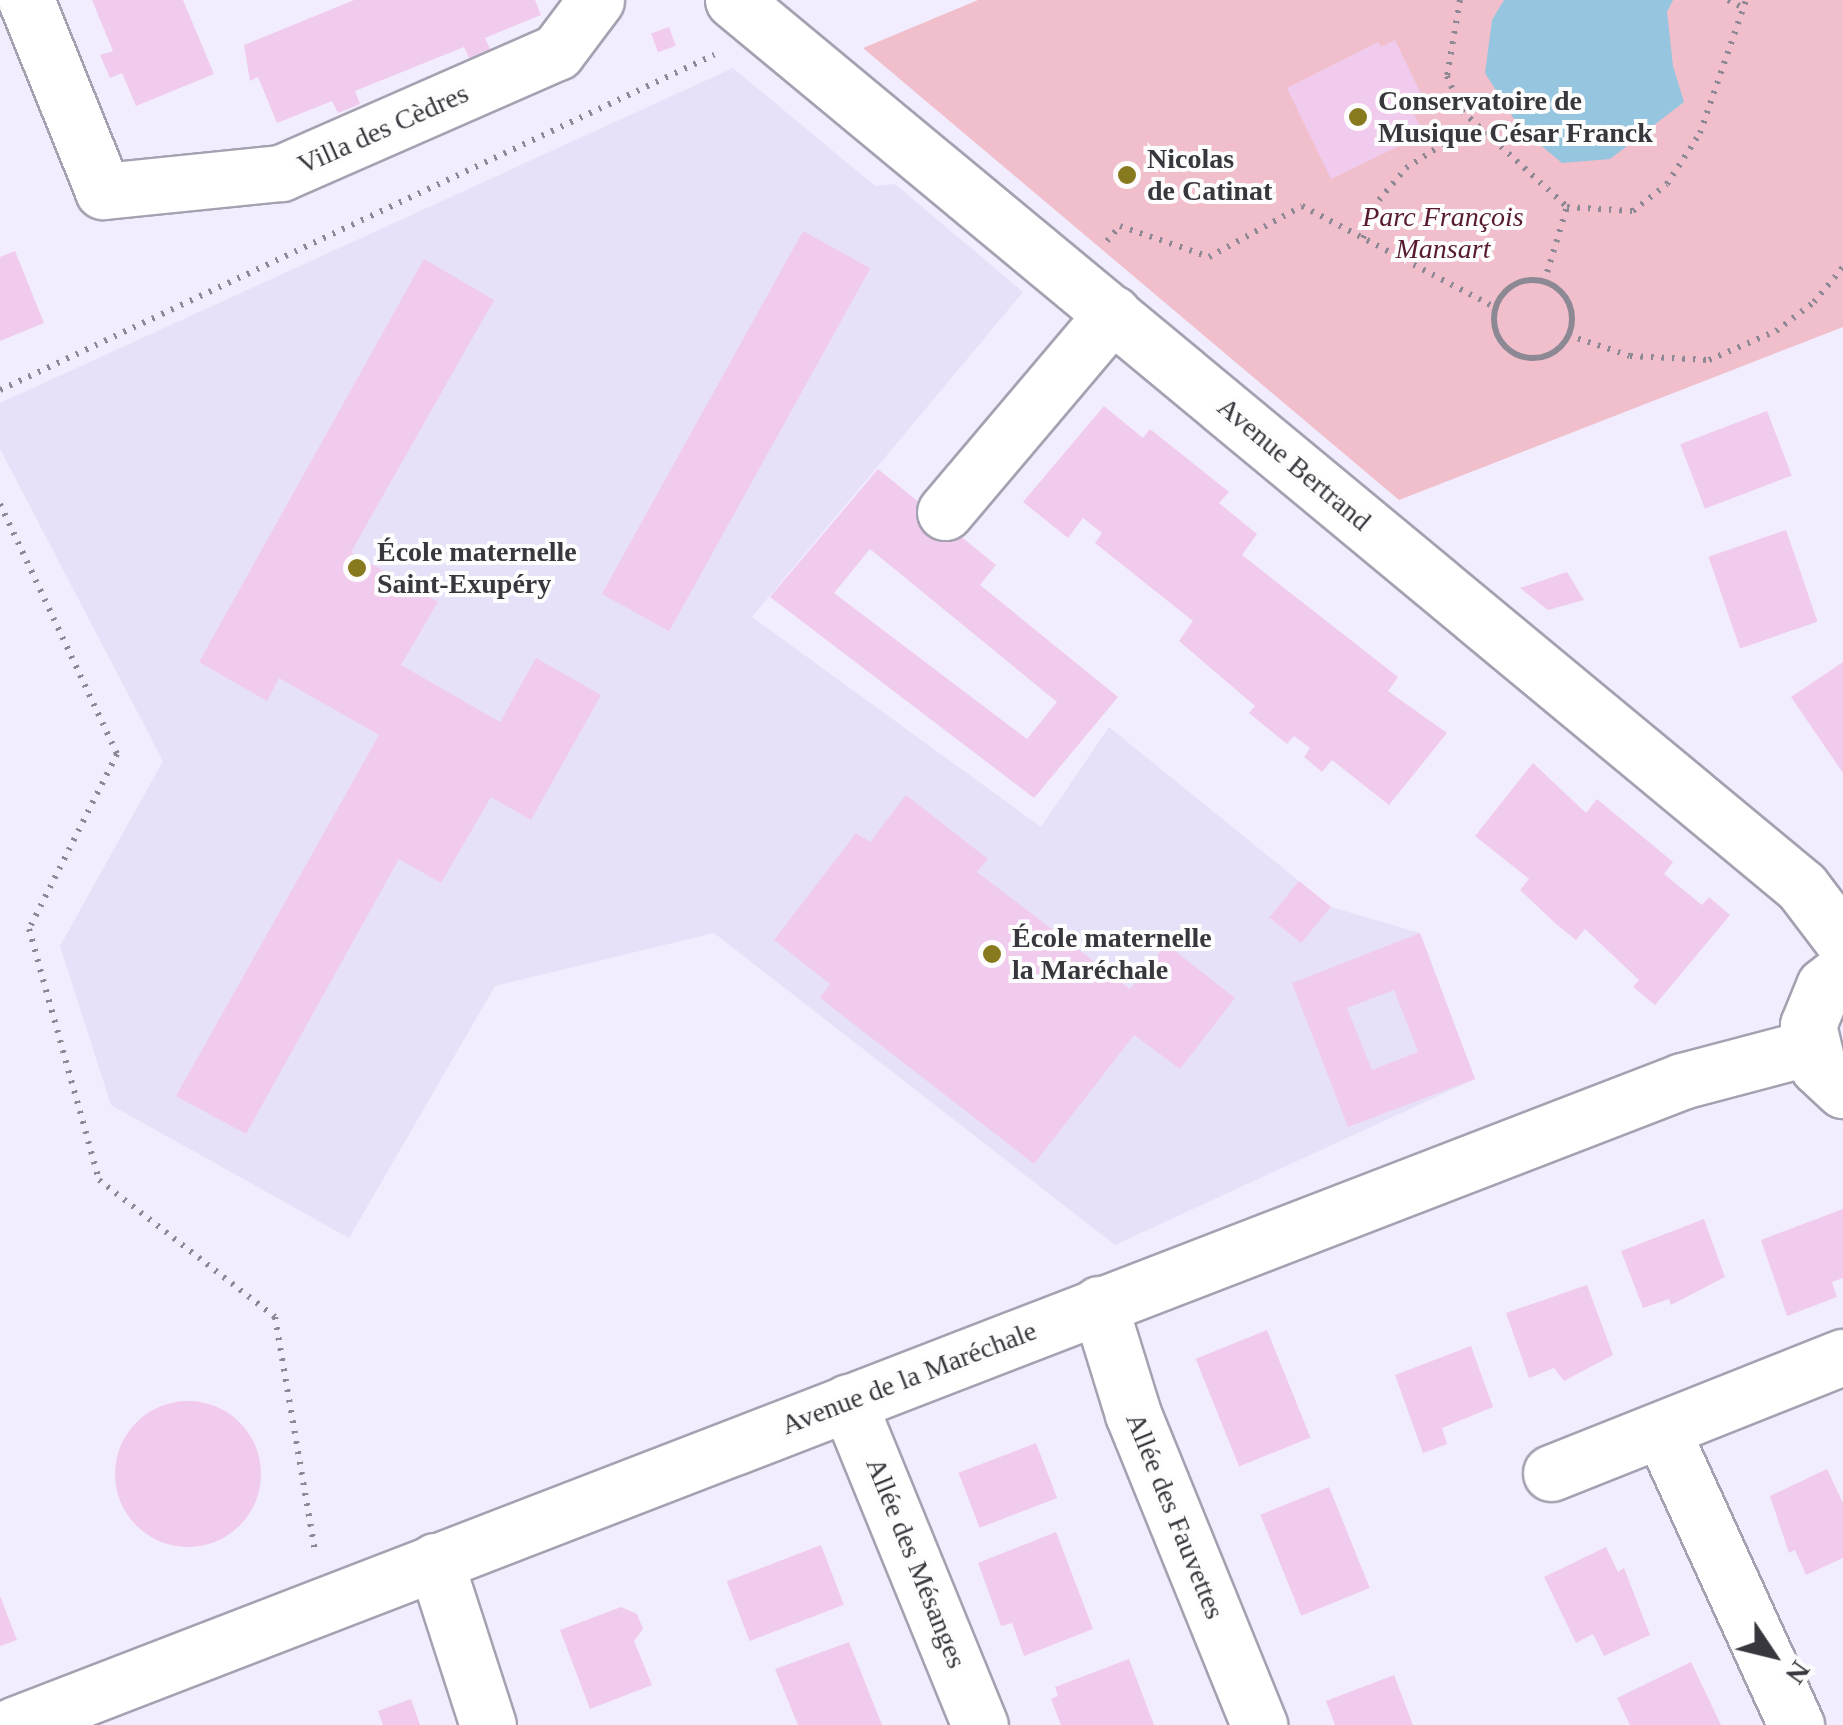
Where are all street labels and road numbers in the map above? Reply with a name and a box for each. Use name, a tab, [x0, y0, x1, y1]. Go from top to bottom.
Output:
street label: Villa des Cèdres	[292, 76, 474, 182]
street label: Avenue Bertrand	[1210, 390, 1378, 538]
street label: Avenue de la Maréchale	[777, 1314, 1041, 1442]
street label: Allée des Fauvettes	[1118, 1408, 1232, 1624]
street label: Allée des Mésanges	[858, 1453, 974, 1673]

